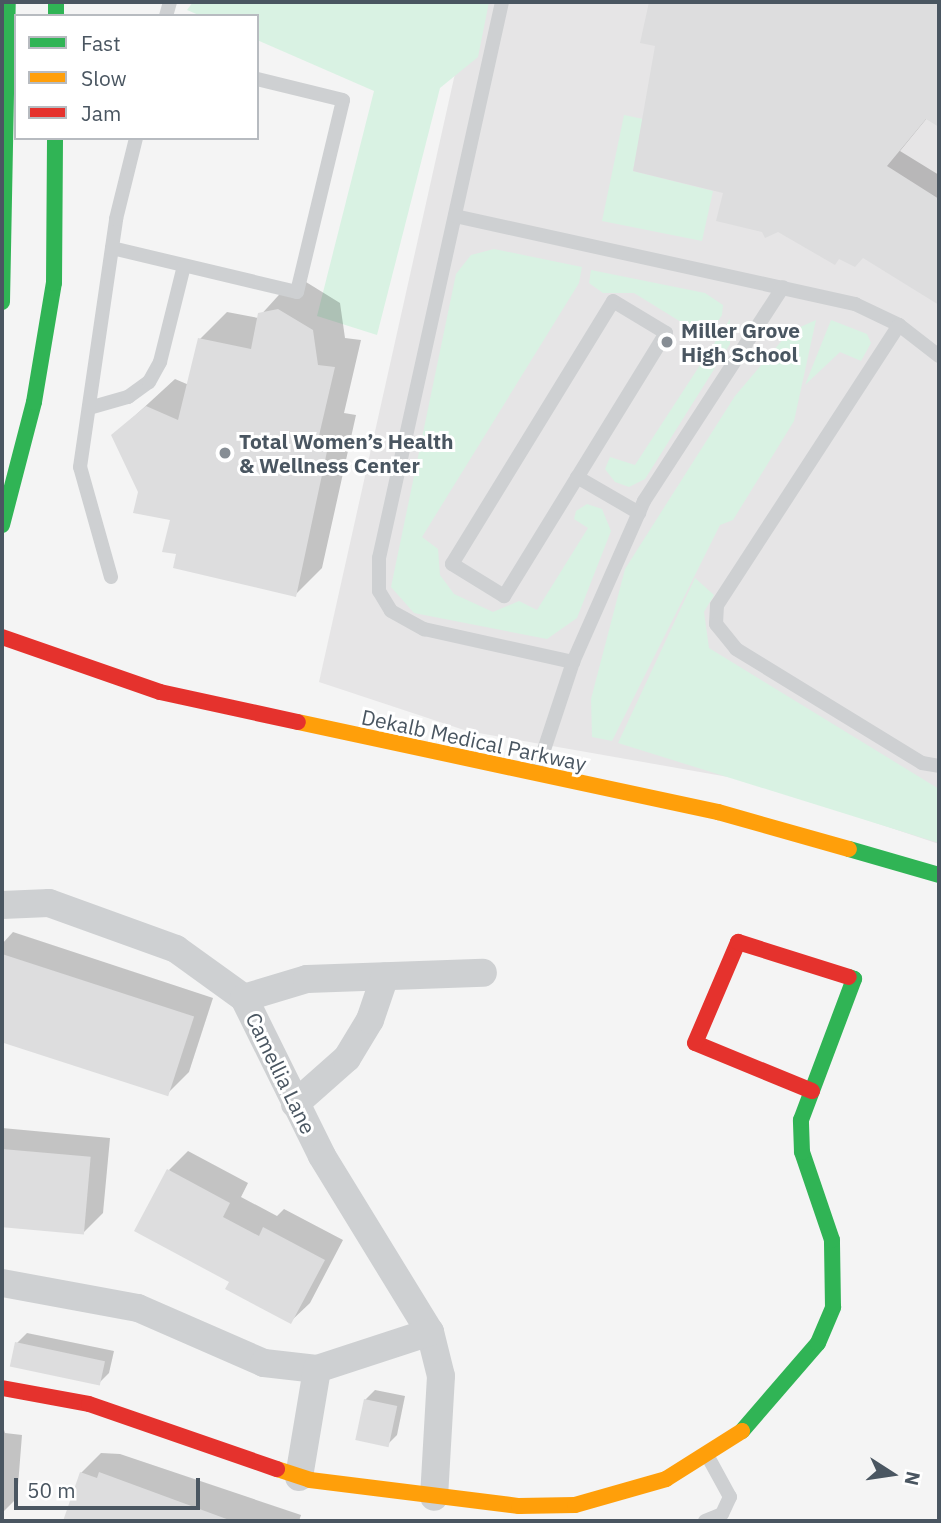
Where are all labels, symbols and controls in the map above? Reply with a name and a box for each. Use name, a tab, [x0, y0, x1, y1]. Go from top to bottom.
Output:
legend	[14, 14, 259, 140]
text: Fast	[81, 29, 121, 57]
text: Slow	[81, 64, 127, 92]
text: Jam	[81, 99, 121, 127]
place label: Miller Grove High School	[681, 317, 800, 367]
marker: Miller Grove High School	[659, 334, 675, 350]
place label: Total Women’s Health & Wellness Center	[239, 428, 453, 478]
marker: Total Women’s Health & Wellness Center	[217, 445, 233, 461]
street label: Dekalb Medical Parkway	[359, 704, 589, 776]
street label: Camellia Lane	[241, 1008, 321, 1138]
north arrow	[857, 1439, 927, 1509]
scale bar	[18, 1464, 203, 1508]
text: N	[899, 1469, 926, 1488]
text: 50 m	[27, 1476, 76, 1504]

